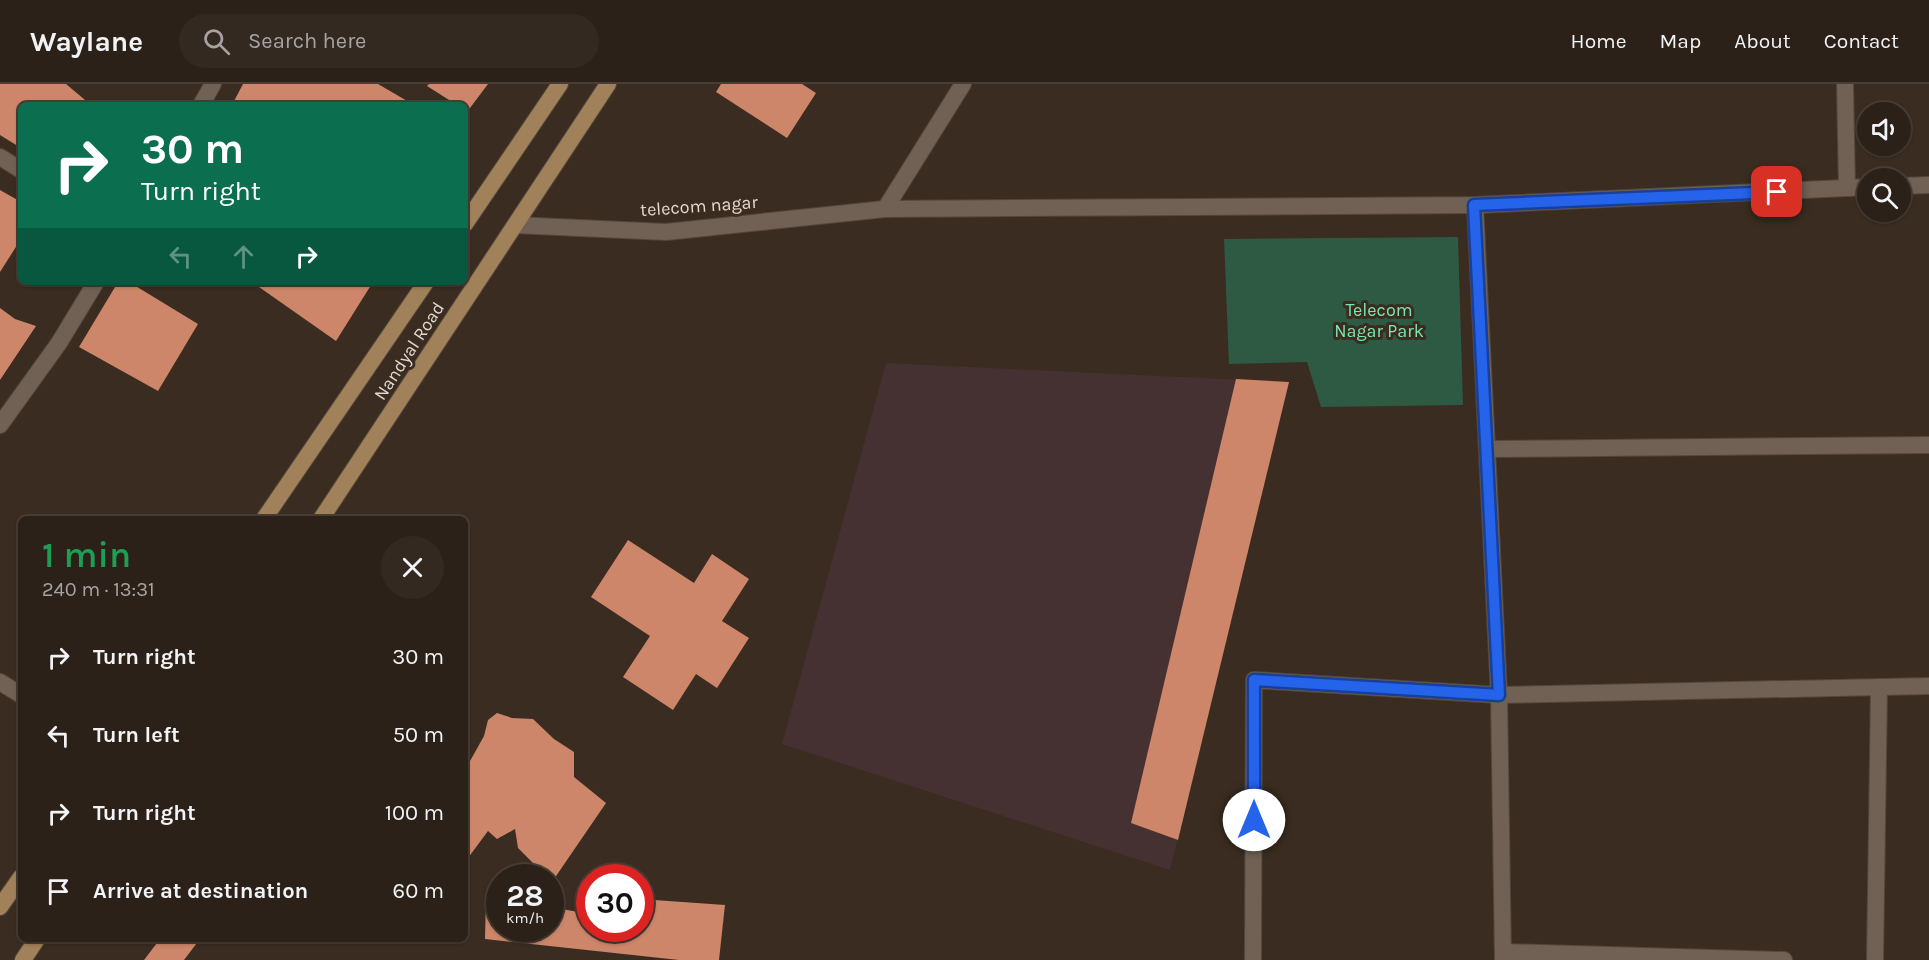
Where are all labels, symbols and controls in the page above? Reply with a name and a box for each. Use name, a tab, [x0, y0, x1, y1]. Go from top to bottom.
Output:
search box	[179, 14, 599, 68]
text: Waylane	[30, 25, 143, 58]
icon: search	[200, 25, 233, 58]
text: Search here	[248, 28, 366, 54]
text: Home	[1571, 29, 1627, 53]
text: Map	[1660, 29, 1701, 53]
text: About	[1734, 29, 1791, 53]
text: Contact	[1824, 29, 1899, 53]
map controls	[1857, 102, 1911, 222]
button: sound	[1857, 102, 1911, 156]
text: 30 m	[141, 124, 244, 174]
icon: right	[42, 126, 120, 204]
pin	[1751, 166, 1802, 217]
button: search	[1857, 168, 1911, 222]
text: Turn right	[141, 175, 261, 207]
icon: arrive	[1760, 175, 1793, 208]
street label: telecom nagar	[639, 191, 759, 221]
icon: left	[164, 240, 197, 273]
icon: ahead	[227, 240, 260, 273]
icon: right	[290, 240, 323, 273]
street label: Nandyal Road	[369, 298, 449, 404]
park label: Telecom Nagar Park	[1334, 299, 1424, 342]
text: 1 min	[42, 534, 131, 576]
button: close	[381, 536, 444, 599]
text: 240 m · 13:31	[42, 578, 155, 601]
icon: right	[42, 641, 75, 674]
text: Turn right	[93, 644, 196, 670]
text: 30 m	[392, 644, 444, 670]
icon: left	[42, 719, 75, 752]
text: Turn left	[93, 722, 180, 748]
text: 50 m	[393, 722, 444, 748]
position arrow	[1222, 788, 1286, 852]
icon: right	[42, 797, 75, 830]
text: Turn right	[93, 800, 196, 826]
text: 100 m	[385, 800, 444, 826]
speed limit sign: 30	[576, 864, 654, 942]
icon: arrive	[42, 875, 75, 908]
text: Arrive at destination	[93, 878, 308, 904]
text: 60 m	[393, 878, 444, 904]
text: 28	[506, 878, 544, 914]
text: km/h	[506, 909, 544, 927]

